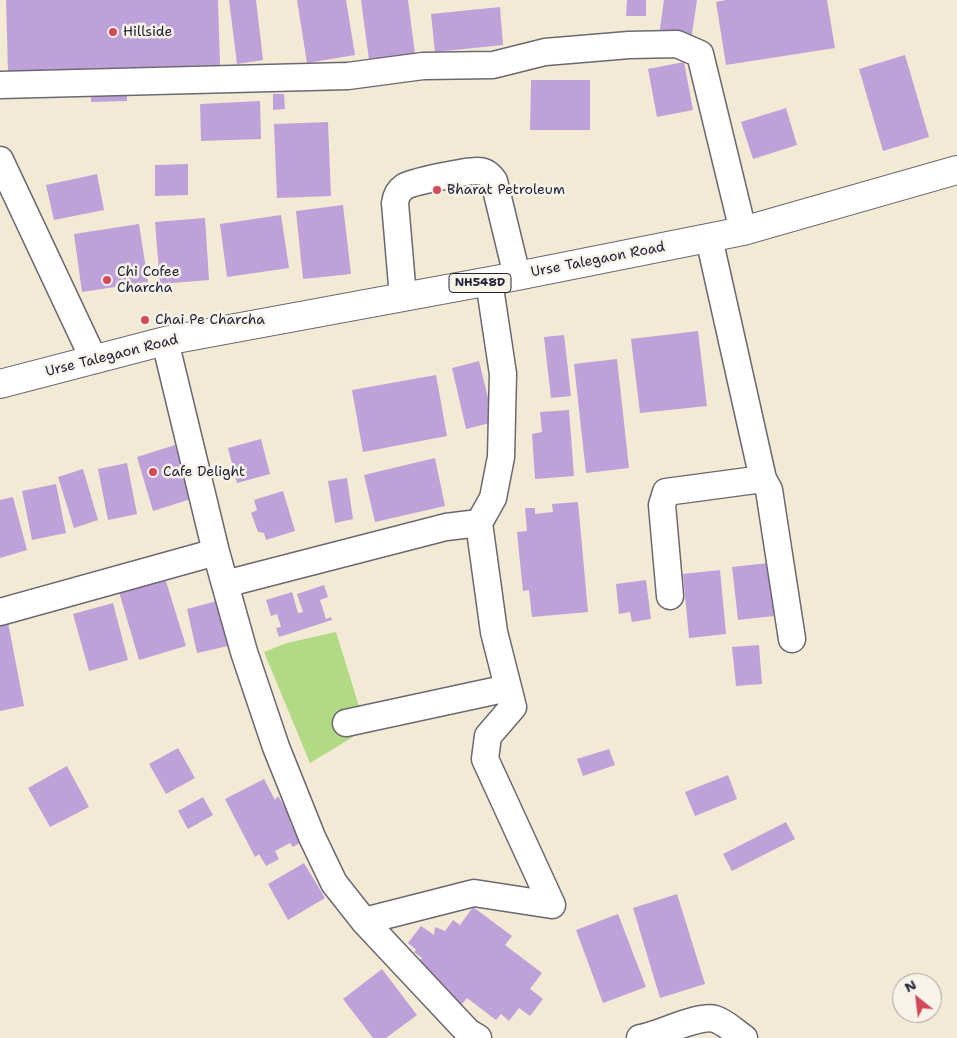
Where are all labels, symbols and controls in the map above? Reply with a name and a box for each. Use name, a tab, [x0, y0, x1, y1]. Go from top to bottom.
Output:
place label: Hillside	[123, 24, 172, 40]
marker: Hillside	[107, 26, 119, 38]
place label: Bharat Petroleum	[447, 182, 565, 198]
marker: Bharat Petroleum	[431, 184, 443, 196]
street label: Urse Talegaon Road	[530, 239, 666, 281]
place label: Chi Cofee Charcha	[117, 264, 180, 296]
marker: Chi Cofee Charcha	[101, 274, 113, 286]
road number: NH548D	[449, 274, 511, 292]
place label: Chai Pe Charcha	[155, 312, 265, 328]
marker: Chai Pe Charcha	[139, 314, 151, 326]
street label: Urse Talegaon Road	[44, 331, 180, 381]
place label: Cafe Delight	[163, 464, 245, 480]
marker: Cafe Delight	[147, 466, 159, 478]
north arrow	[892, 973, 942, 1023]
text: N	[901, 975, 919, 996]

